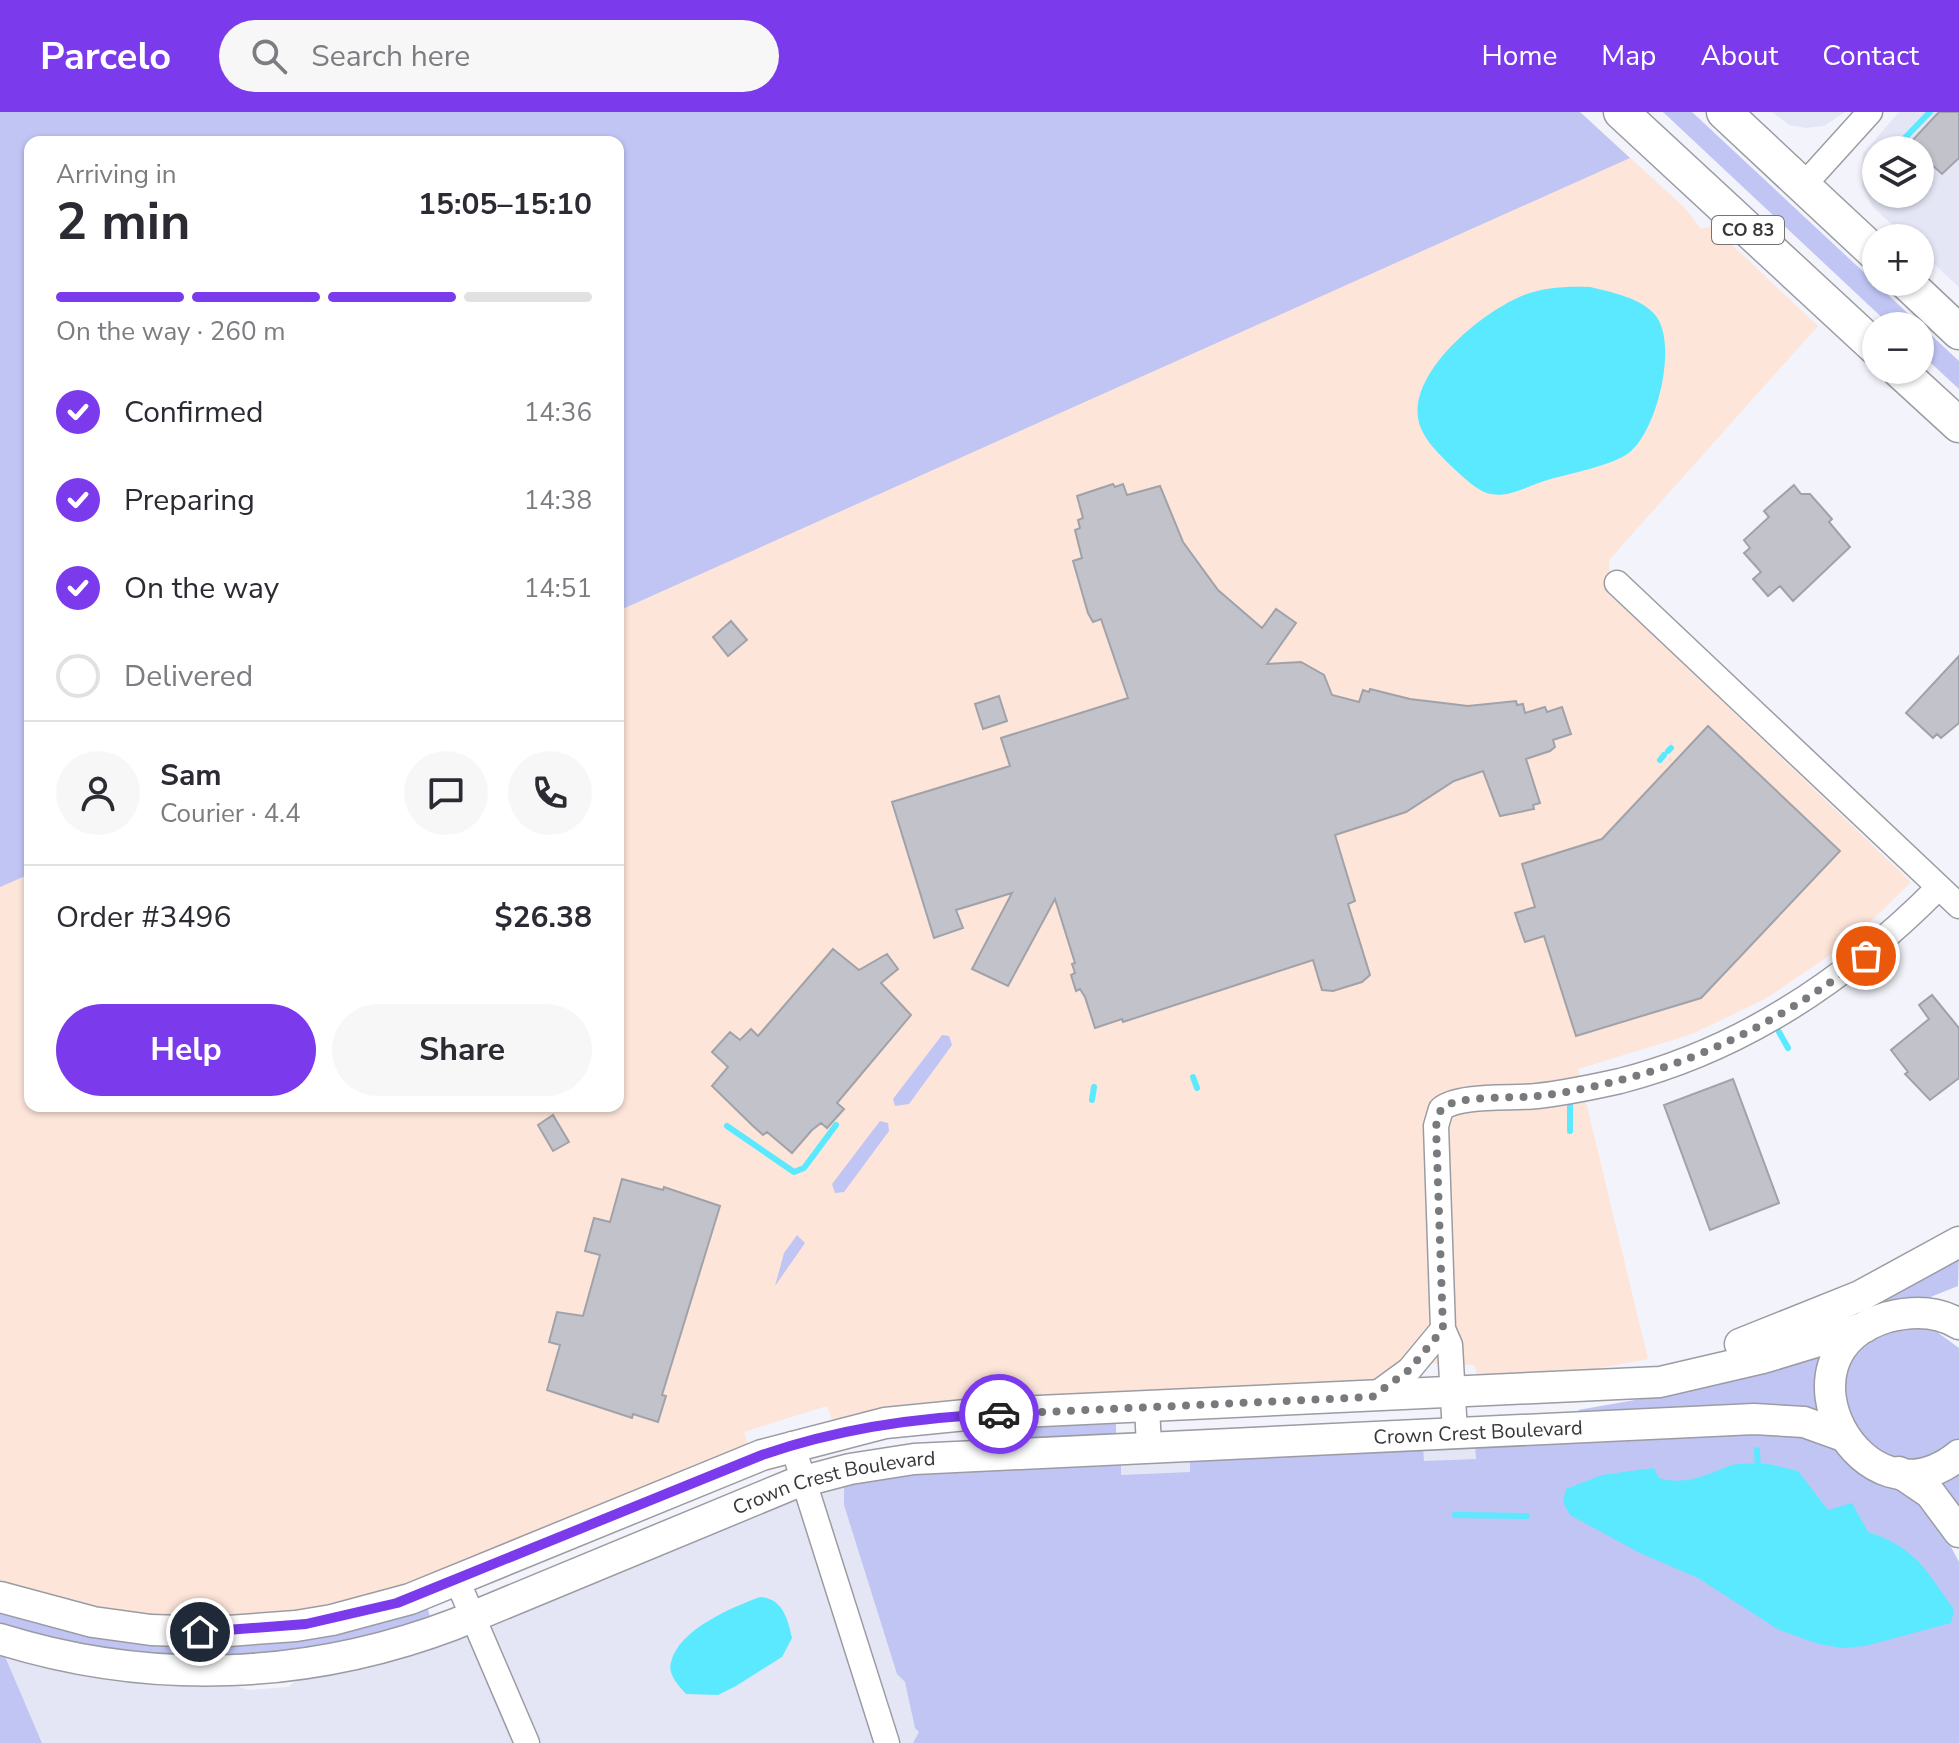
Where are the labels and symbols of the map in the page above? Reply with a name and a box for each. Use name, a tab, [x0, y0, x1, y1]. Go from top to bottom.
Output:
road number: CO 83	[1712, 216, 1784, 244]
pin	[1832, 922, 1900, 990]
courier	[959, 1374, 1039, 1454]
street label: Crown Crest Boulevard	[1373, 1414, 1583, 1451]
street label: Crown Crest Boulevard	[729, 1445, 936, 1522]
pin	[166, 1598, 234, 1666]

